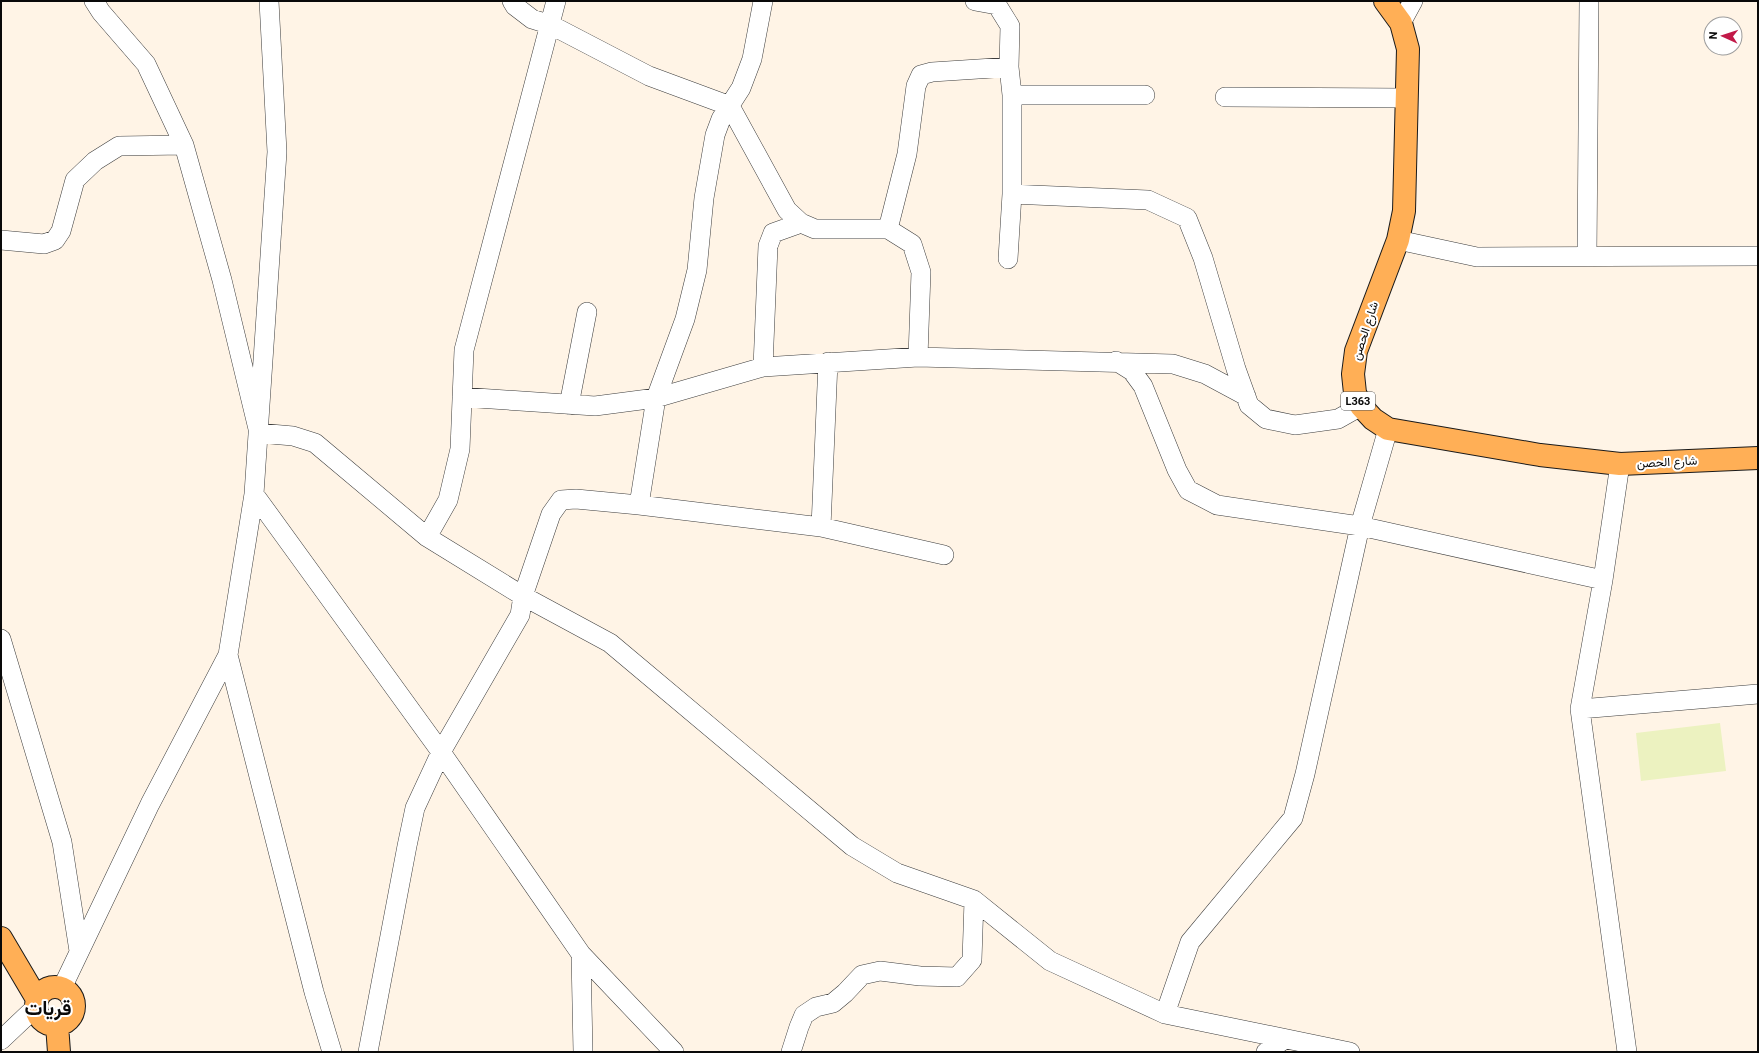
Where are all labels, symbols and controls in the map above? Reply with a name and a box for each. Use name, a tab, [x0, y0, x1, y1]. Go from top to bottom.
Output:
north arrow	[1703, 16, 1743, 56]
text: N	[1706, 31, 1723, 40]
street label: شارع الحصن	[1348, 300, 1384, 363]
road number: L363	[1341, 392, 1375, 410]
street label: شارع الحصن	[1636, 452, 1698, 474]
district label: قريات	[24, 994, 72, 1026]

